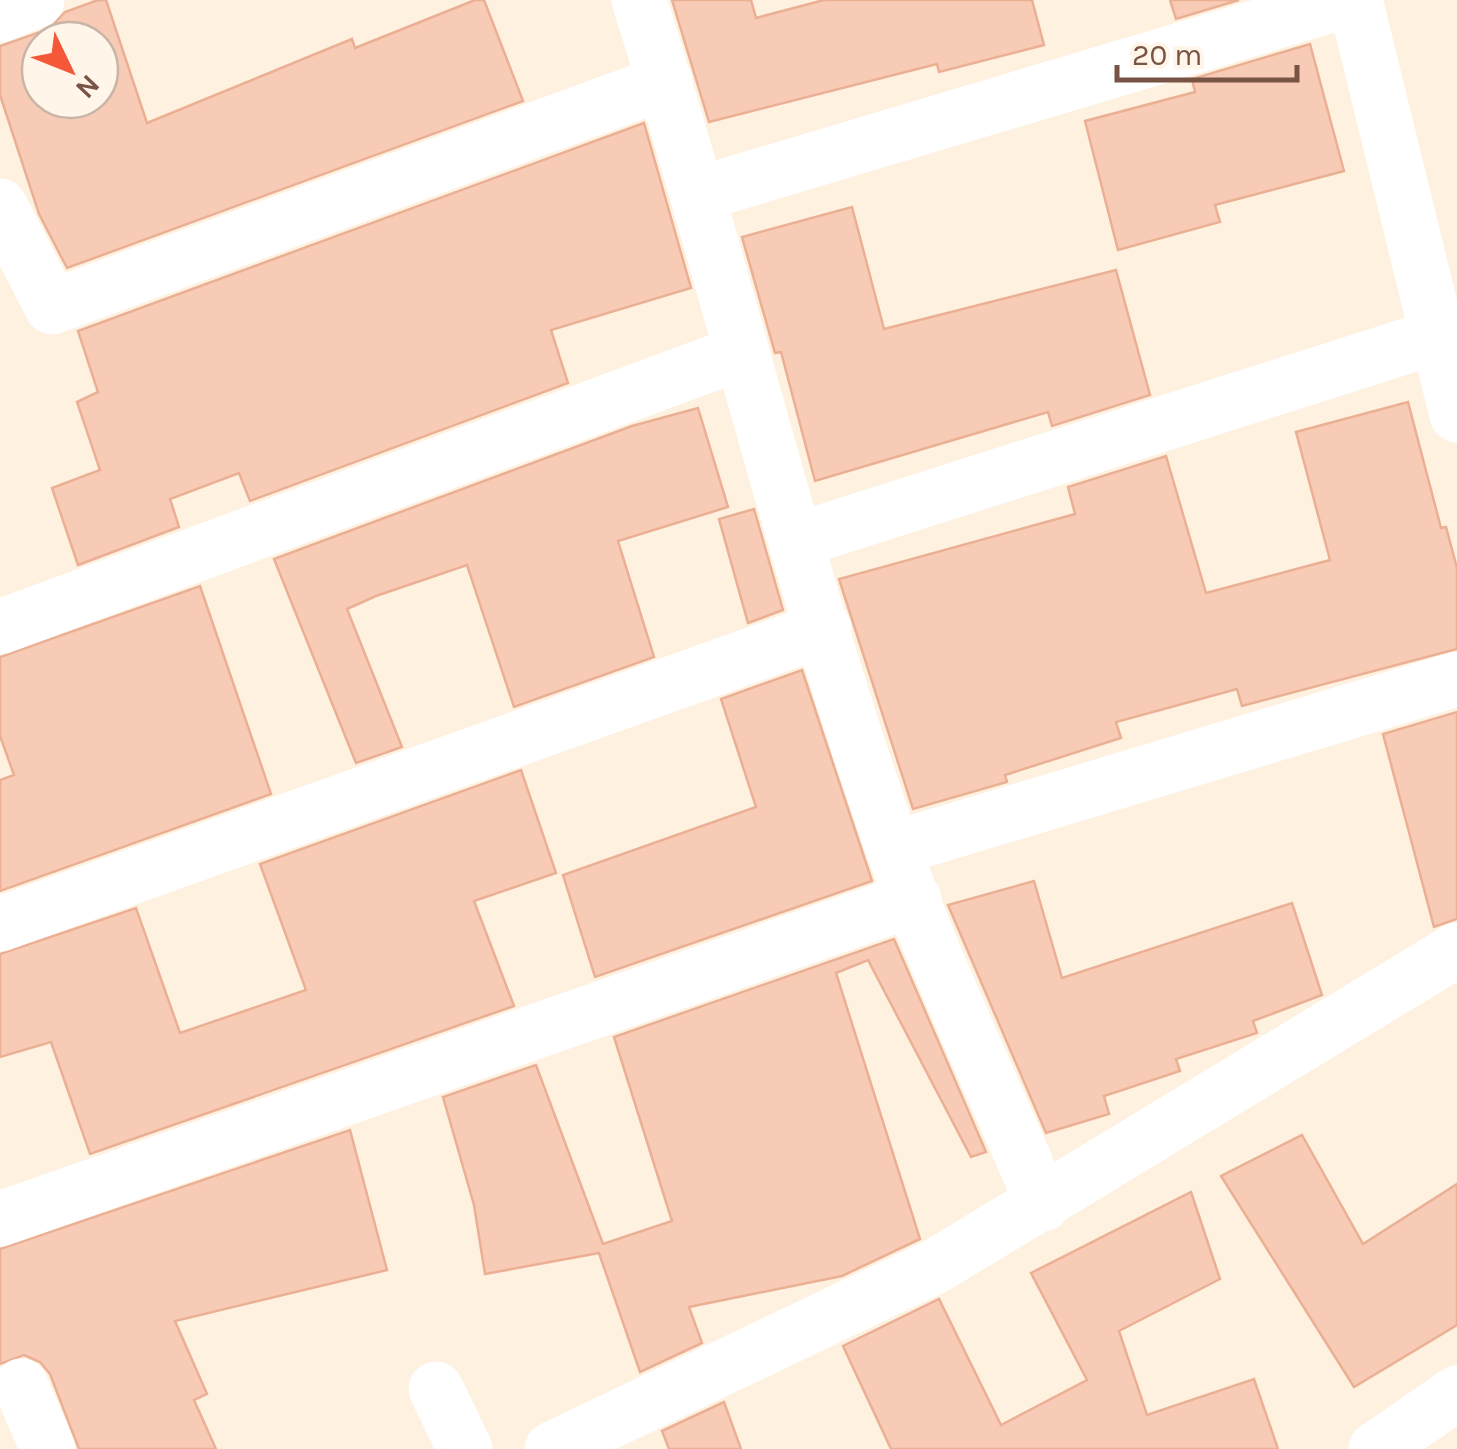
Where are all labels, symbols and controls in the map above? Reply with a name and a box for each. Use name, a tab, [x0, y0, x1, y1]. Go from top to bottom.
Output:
north arrow	[20, 20, 120, 120]
scale bar	[1117, 20, 1297, 82]
text: 20 m	[1132, 37, 1202, 73]
text: N	[69, 68, 107, 105]

